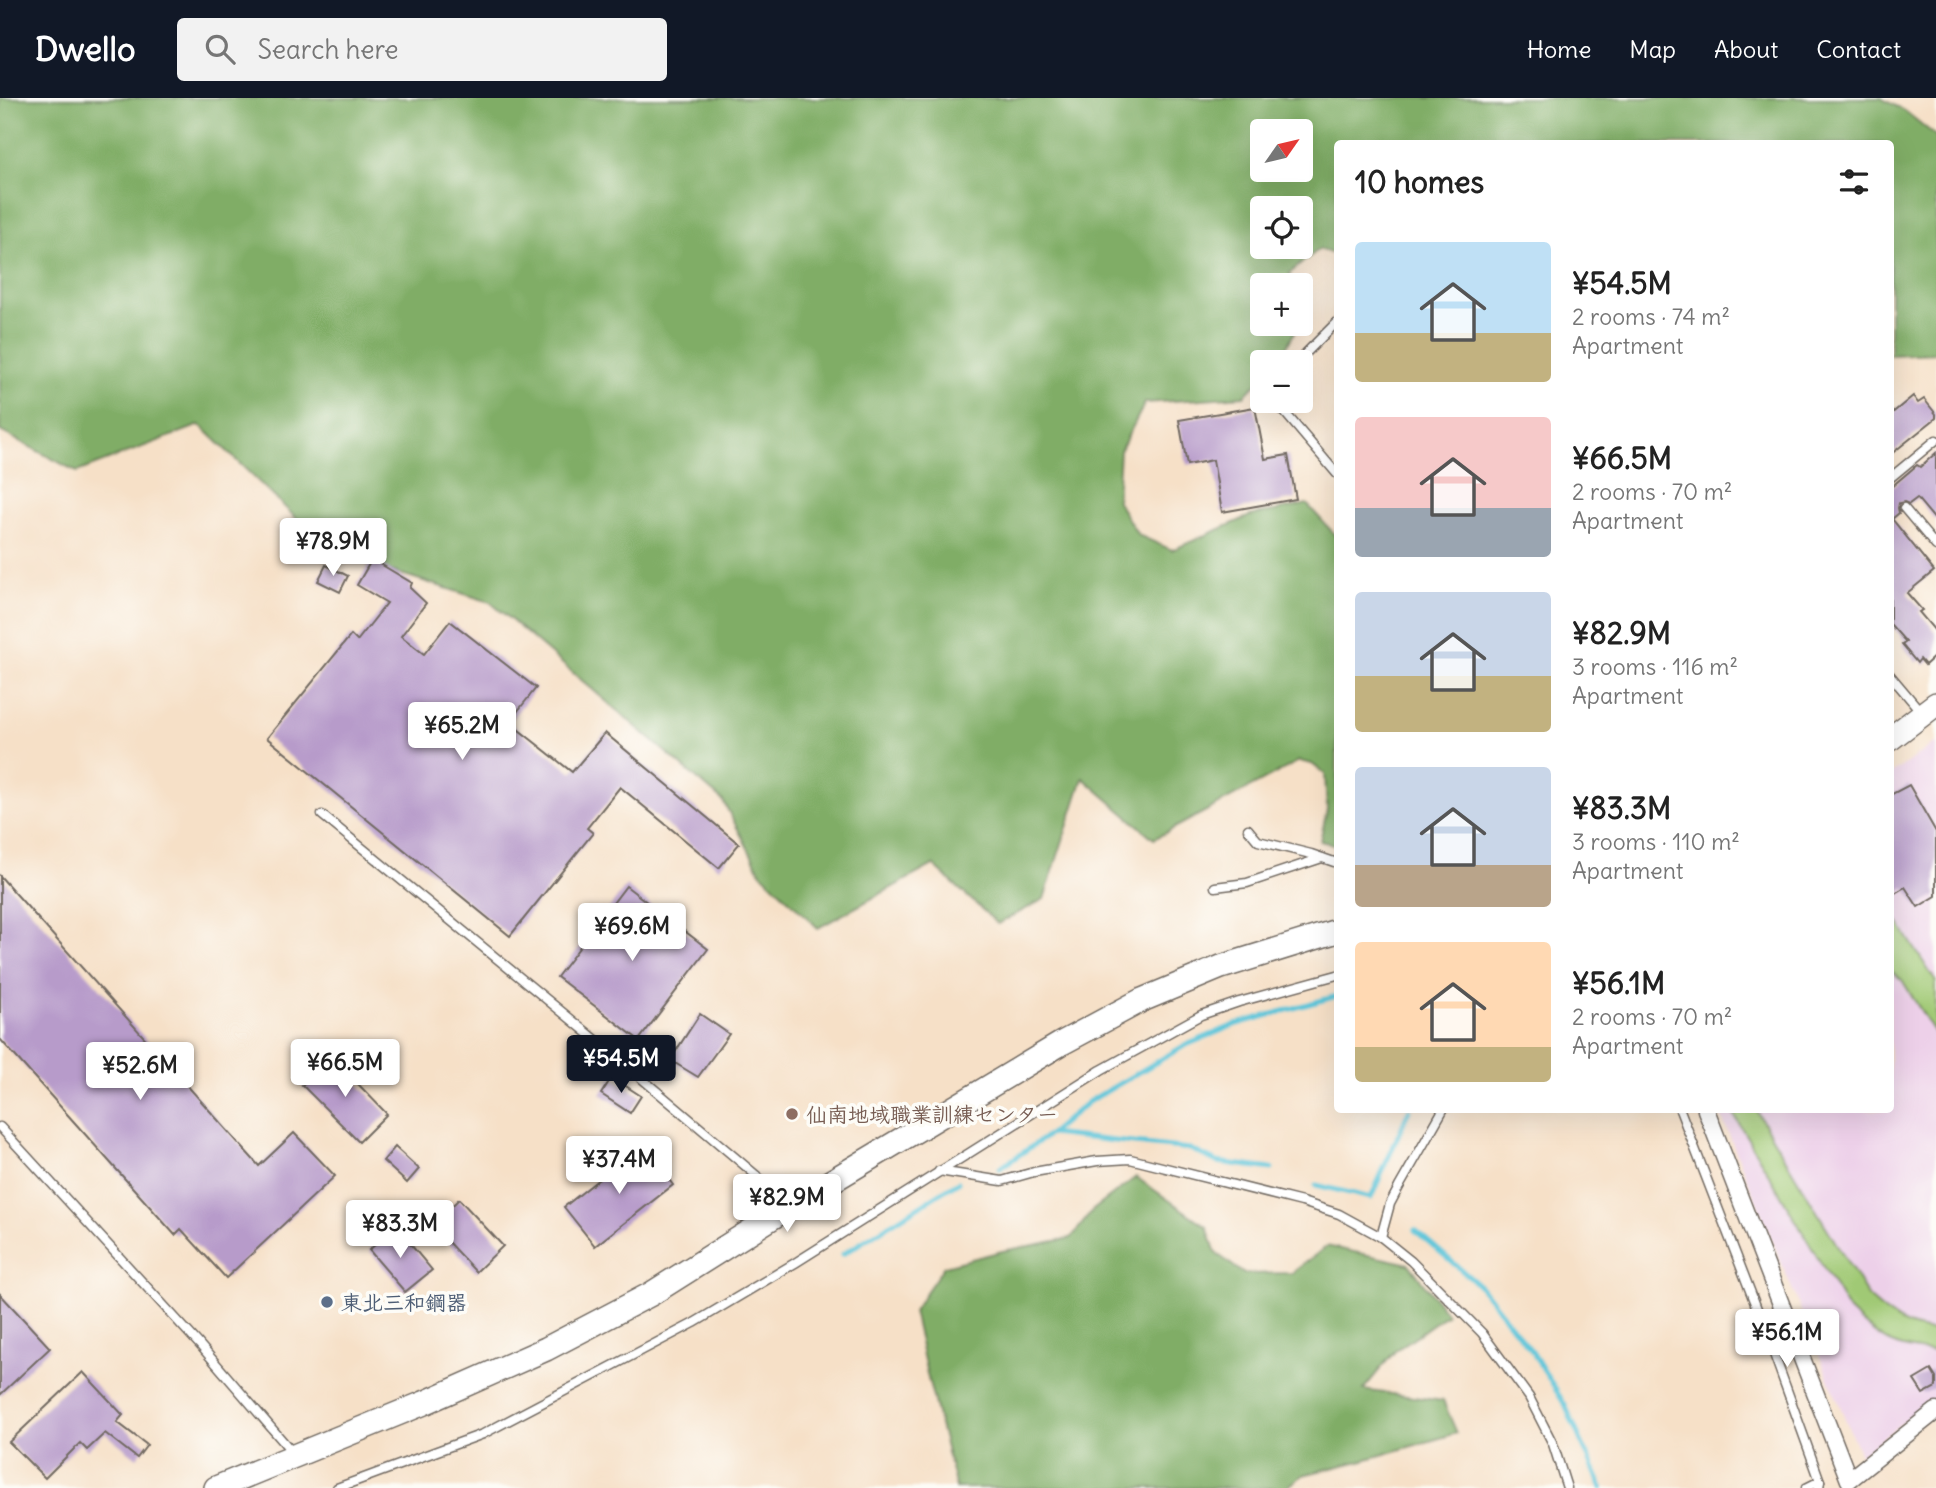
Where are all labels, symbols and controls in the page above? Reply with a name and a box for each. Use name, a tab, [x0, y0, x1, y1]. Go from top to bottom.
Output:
search box	[177, 18, 667, 81]
text: Dwello	[35, 28, 135, 70]
icon: search	[201, 30, 239, 68]
text: Search here	[257, 33, 398, 66]
text: Home	[1527, 34, 1591, 64]
text: Map	[1629, 34, 1676, 64]
text: About	[1714, 34, 1778, 64]
text: Contact	[1816, 34, 1901, 64]
north arrow	[1250, 119, 1312, 182]
map controls	[1250, 119, 1313, 413]
text: 10 homes	[1355, 163, 1484, 201]
icon: filters	[1835, 163, 1873, 201]
button: locate	[1250, 196, 1313, 259]
text: ¥54.5M	[1572, 264, 1672, 302]
icon: home	[1411, 270, 1495, 354]
button: +	[1250, 273, 1313, 336]
text: 2 rooms · 74 m²	[1572, 302, 1730, 331]
text: Apartment	[1572, 331, 1684, 360]
button: −	[1250, 350, 1313, 413]
text: ¥66.5M	[1572, 439, 1672, 477]
icon: home	[1411, 445, 1495, 529]
text: 2 rooms · 70 m²	[1572, 477, 1732, 506]
text: Apartment	[1572, 506, 1684, 535]
pin: ¥78.9M	[276, 518, 390, 578]
text: ¥78.9M	[296, 526, 370, 555]
text: ¥82.9M	[1572, 614, 1671, 652]
icon: home	[1411, 620, 1495, 704]
text: 3 rooms · 116 m²	[1572, 652, 1738, 681]
text: Apartment	[1572, 681, 1684, 710]
pin: ¥65.2M	[405, 702, 519, 762]
text: ¥65.2M	[424, 710, 500, 739]
text: ¥83.3M	[1572, 789, 1671, 827]
icon: home	[1411, 795, 1495, 879]
text: 3 rooms · 110 m²	[1572, 827, 1740, 856]
text: Apartment	[1572, 856, 1684, 885]
pin: ¥69.6M	[575, 904, 689, 963]
text: ¥69.6M	[594, 911, 670, 940]
text: ¥56.1M	[1572, 964, 1665, 1002]
icon: home	[1411, 970, 1495, 1054]
text: 2 rooms · 70 m²	[1572, 1002, 1732, 1031]
text: Apartment	[1572, 1031, 1684, 1060]
pin: ¥54.5M	[564, 1035, 678, 1095]
pin: ¥66.5M	[288, 1040, 402, 1099]
pin: ¥52.6M	[83, 1042, 197, 1102]
text: ¥54.5M	[583, 1043, 659, 1072]
text: ¥66.5M	[307, 1047, 383, 1076]
text: ¥52.6M	[102, 1050, 178, 1079]
place label: 仙南地域職業訓練センター	[806, 1101, 1058, 1128]
marker: 仙南地域職業訓練センター	[784, 1106, 800, 1122]
pin: ¥37.4M	[562, 1136, 676, 1196]
text: ¥37.4M	[582, 1144, 656, 1173]
pin: ¥82.9M	[730, 1174, 844, 1234]
text: ¥82.9M	[749, 1182, 825, 1211]
pin: ¥83.3M	[343, 1200, 457, 1260]
text: ¥83.3M	[362, 1208, 438, 1237]
place label: 東北三和鋼器	[341, 1289, 467, 1316]
marker: 東北三和鋼器	[319, 1294, 335, 1310]
pin: ¥56.1M	[1730, 1310, 1844, 1369]
text: ¥56.1M	[1751, 1317, 1823, 1346]

